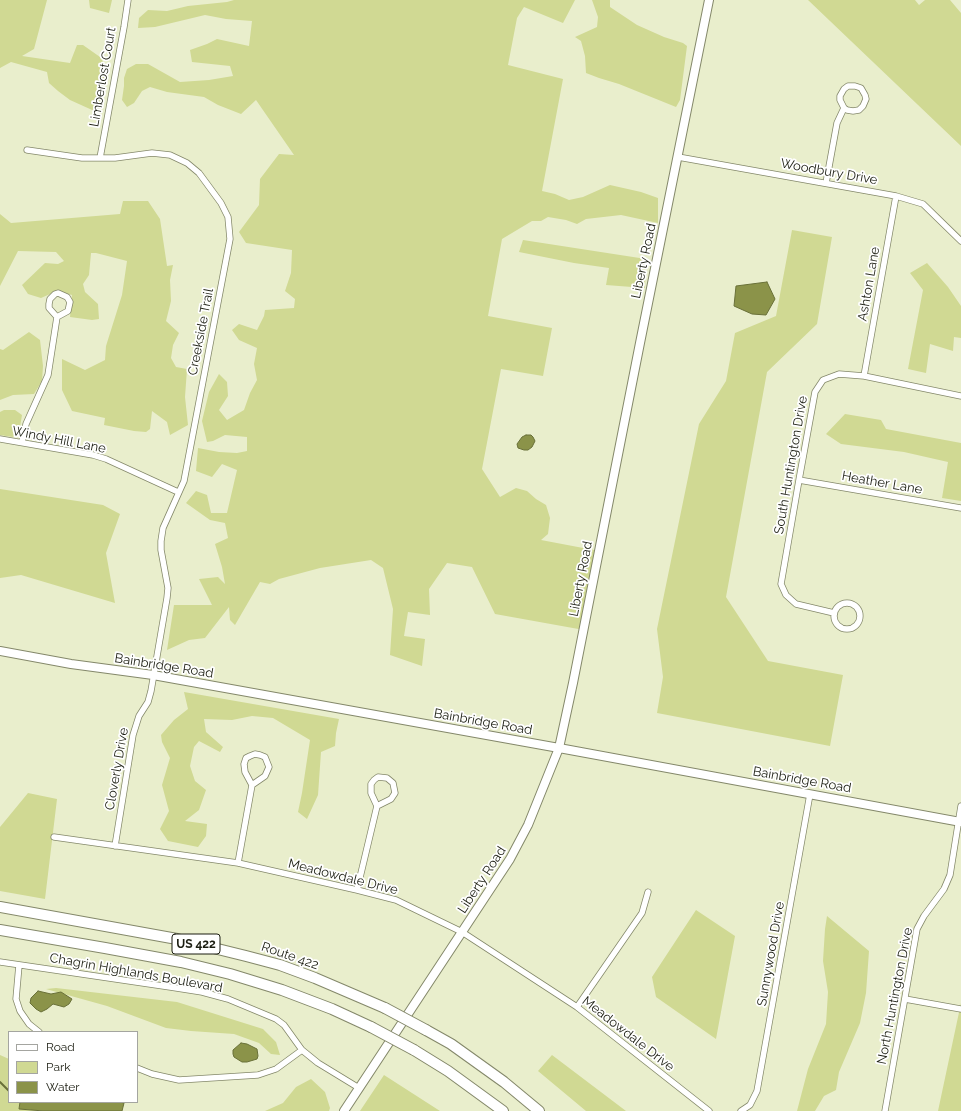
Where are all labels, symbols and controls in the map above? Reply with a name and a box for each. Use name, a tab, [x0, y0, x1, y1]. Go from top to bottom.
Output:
street label: Limberlost Court	[87, 26, 119, 128]
street label: Woodbury Drive	[779, 156, 879, 188]
street label: Liberty Road	[628, 222, 660, 300]
street label: Ashton Lane	[855, 246, 883, 322]
street label: Creekside Trail	[185, 287, 217, 377]
street label: South Huntington Drive	[771, 395, 811, 535]
street label: Windy Hill Lane	[11, 423, 107, 457]
street label: Heather Lane	[841, 468, 923, 498]
street label: Liberty Road	[566, 540, 596, 618]
street label: Bainbridge Road	[113, 650, 215, 682]
street label: Bainbridge Road	[432, 706, 534, 738]
street label: Cloverly Drive	[102, 727, 132, 811]
street label: Bainbridge Road	[751, 764, 853, 796]
street label: Liberty Road	[455, 844, 509, 916]
street label: Meadowdale Drive	[286, 856, 400, 898]
street label: Sunnywood Drive	[754, 901, 788, 1007]
street label: North Huntington Drive	[874, 926, 916, 1066]
road number: US 422	[172, 934, 220, 954]
street label: Route 422	[259, 939, 321, 973]
street label: Chagrin Highlands Boulevard	[48, 950, 224, 996]
street label: Meadowdale Drive	[579, 993, 677, 1075]
legend	[8, 1031, 138, 1103]
text: Road	[46, 1040, 75, 1054]
text: Park	[46, 1060, 71, 1074]
text: Water	[46, 1080, 80, 1094]

